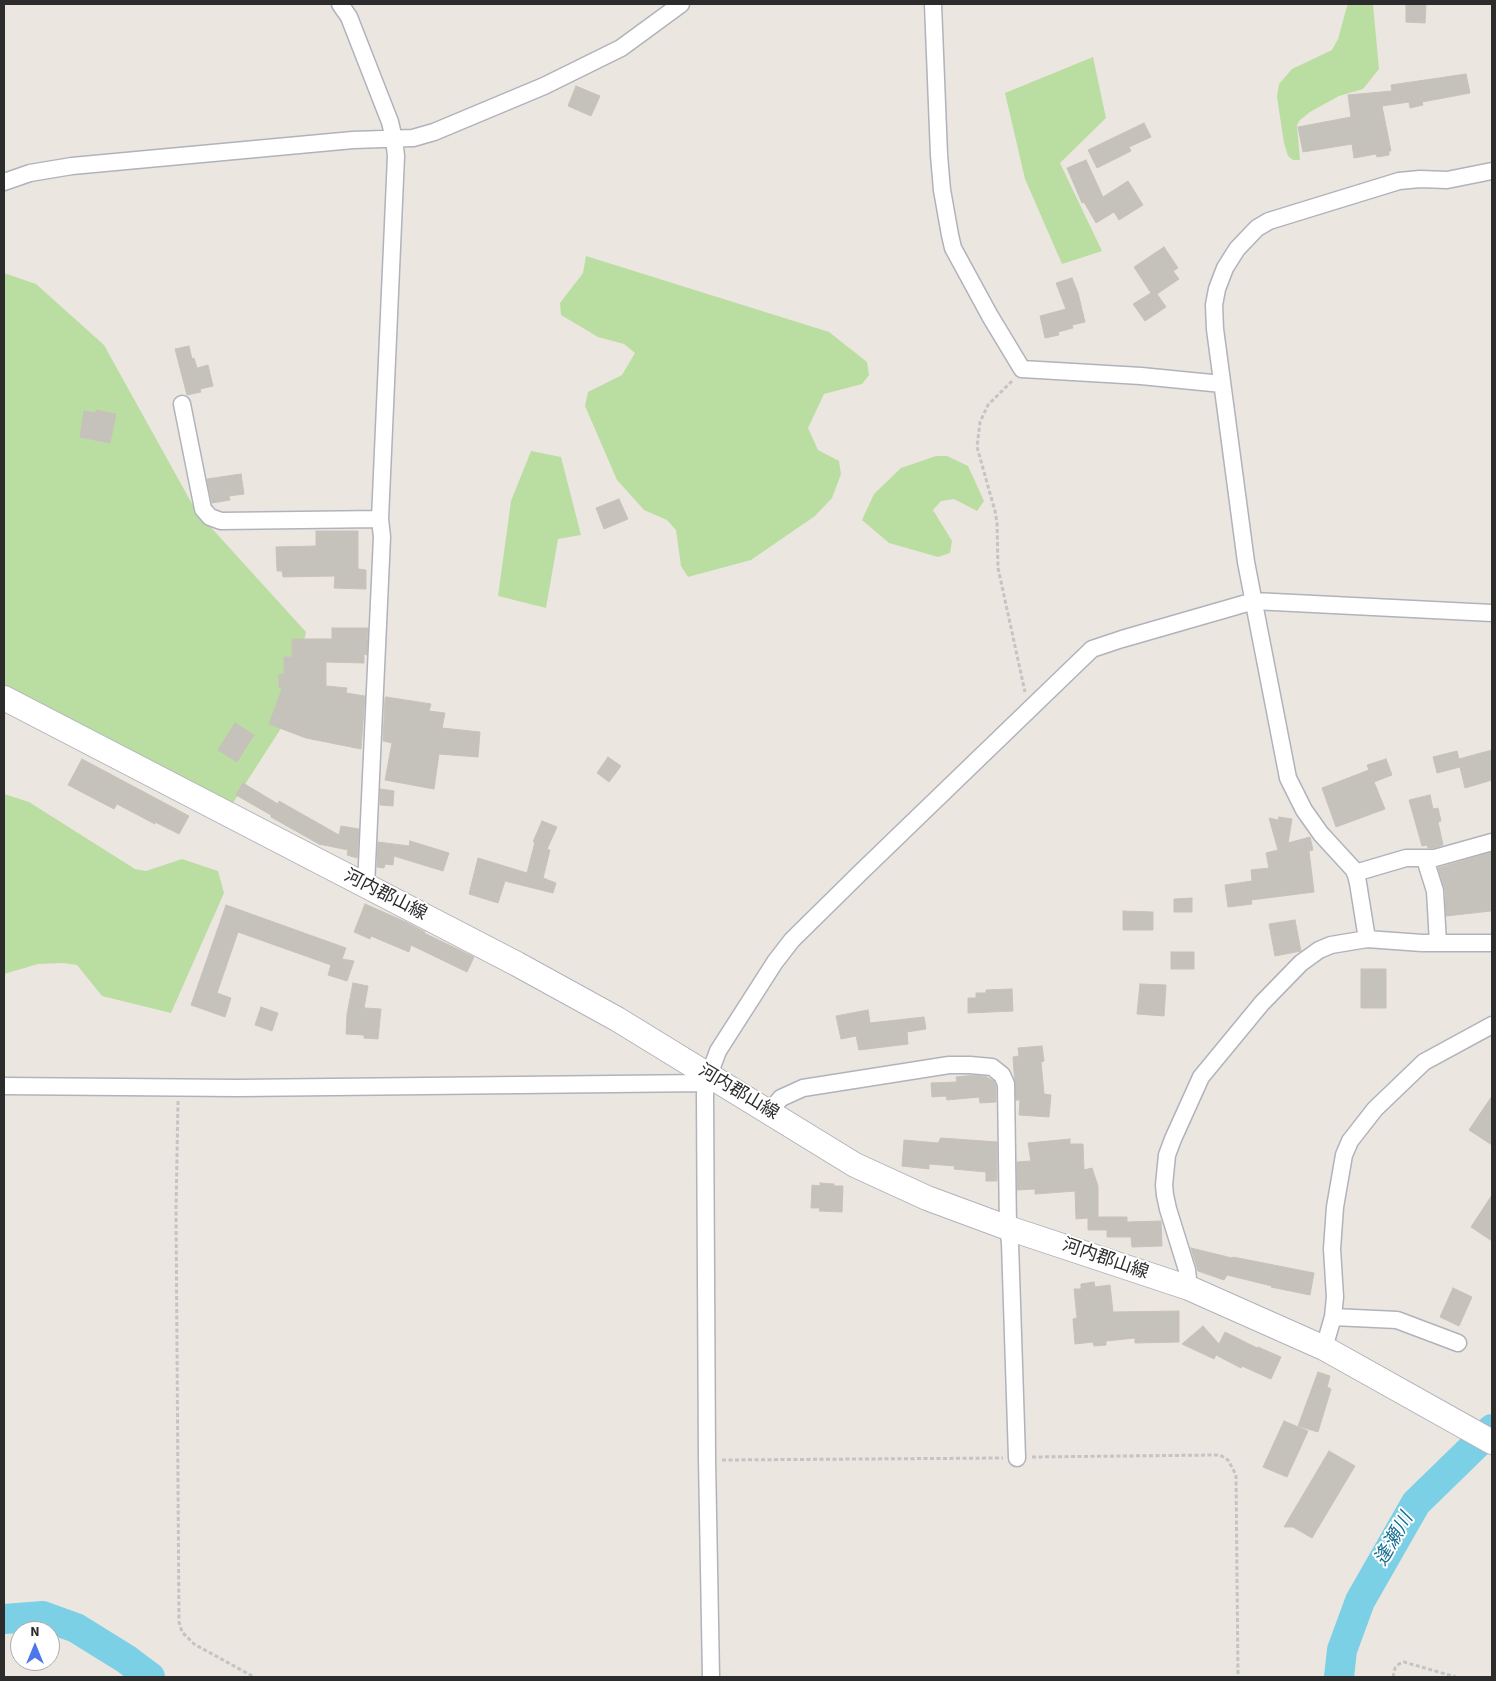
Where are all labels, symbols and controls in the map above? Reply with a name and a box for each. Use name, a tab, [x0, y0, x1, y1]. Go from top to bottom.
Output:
street label: 河内郡山線	[340, 866, 430, 926]
street label: 河内郡山線	[694, 1061, 782, 1125]
street label: 河内郡山線	[1059, 1235, 1151, 1285]
water label: 逢瀬川	[1371, 1510, 1419, 1570]
north arrow	[10, 1621, 60, 1671]
text: N	[30, 1622, 40, 1642]

